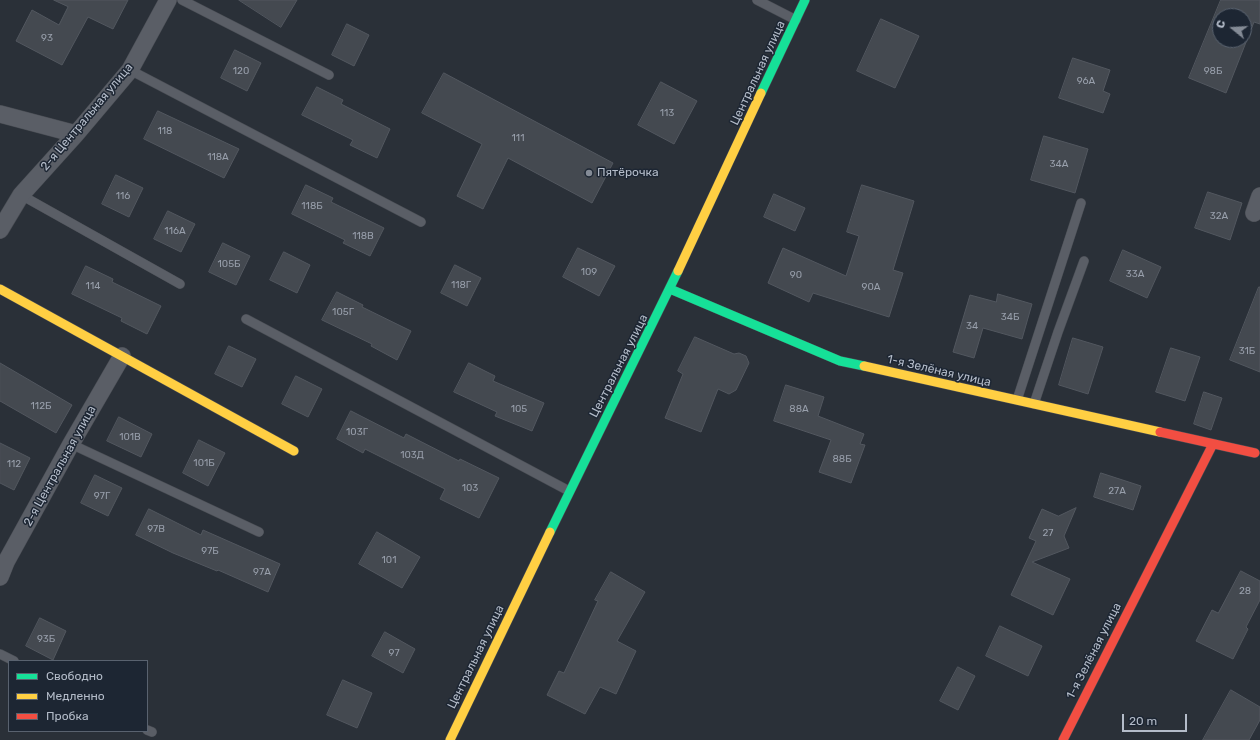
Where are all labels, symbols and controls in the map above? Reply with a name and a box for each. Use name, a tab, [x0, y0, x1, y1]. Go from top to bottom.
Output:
north arrow	[1212, 8, 1252, 48]
street label: Центральная улица	[727, 18, 789, 128]
text: С	[1214, 19, 1228, 30]
house number: 93	[41, 32, 53, 44]
street label: 2-я Центральная улица	[38, 60, 136, 174]
house number: 120	[233, 65, 249, 77]
house number: 98Б	[1204, 65, 1222, 77]
house number: 96А	[1077, 75, 1095, 87]
house number: 113	[660, 107, 674, 119]
house number: 118	[158, 125, 172, 137]
house number: 111	[512, 132, 524, 144]
house number: 118А	[207, 151, 229, 163]
house number: 34А	[1050, 158, 1068, 170]
place label: Пятёрочка	[597, 166, 659, 180]
marker: Пятёрочка	[584, 168, 594, 178]
house number: 116	[116, 190, 130, 202]
house number: 118Б	[301, 200, 323, 212]
house number: 32А	[1210, 210, 1228, 222]
house number: 116А	[164, 225, 186, 237]
house number: 118В	[352, 230, 374, 242]
house number: 105Б	[218, 258, 240, 270]
house number: 109	[581, 266, 597, 278]
house number: 33А	[1126, 268, 1144, 280]
house number: 90	[790, 269, 802, 281]
house number: 118Г	[451, 279, 471, 291]
house number: 114	[86, 280, 100, 292]
house number: 90А	[862, 281, 880, 293]
house number: 105Г	[332, 306, 354, 318]
house number: 34Б	[1001, 311, 1019, 323]
street label: Центральная улица	[587, 312, 651, 420]
house number: 34	[966, 320, 978, 332]
house number: 31Б	[1239, 345, 1255, 357]
street label: 1-я Зелёная улица	[886, 352, 992, 390]
house number: 112Б	[31, 400, 51, 412]
street label: 2-я Центральная улица	[21, 403, 99, 529]
house number: 105	[511, 403, 527, 415]
house number: 88А	[789, 403, 809, 415]
house number: 103Г	[346, 426, 368, 438]
house number: 101В	[119, 431, 141, 443]
house number: 103Д	[400, 449, 424, 461]
house number: 88Б	[832, 453, 852, 465]
house number: 101Б	[193, 457, 215, 469]
house number: 112	[7, 458, 21, 470]
house number: 103	[462, 482, 478, 494]
house number: 27А	[1108, 485, 1126, 497]
house number: 97Г	[94, 490, 110, 502]
house number: 97В	[147, 523, 165, 535]
house number: 27	[1043, 527, 1053, 539]
house number: 97Б	[201, 545, 219, 557]
house number: 101	[382, 554, 396, 566]
house number: 97А	[253, 566, 271, 578]
house number: 28	[1239, 585, 1251, 597]
street label: 1-я Зелёная улица	[1063, 600, 1125, 702]
street label: Центральная улица	[445, 603, 507, 711]
house number: 93Б	[37, 633, 55, 645]
house number: 97	[388, 647, 400, 659]
legend	[8, 660, 148, 732]
text: Свободно	[46, 669, 103, 683]
text: Медленно	[46, 689, 105, 703]
scale bar	[1124, 706, 1189, 732]
text: Пробка	[46, 709, 89, 723]
text: 20 m	[1129, 714, 1157, 728]

